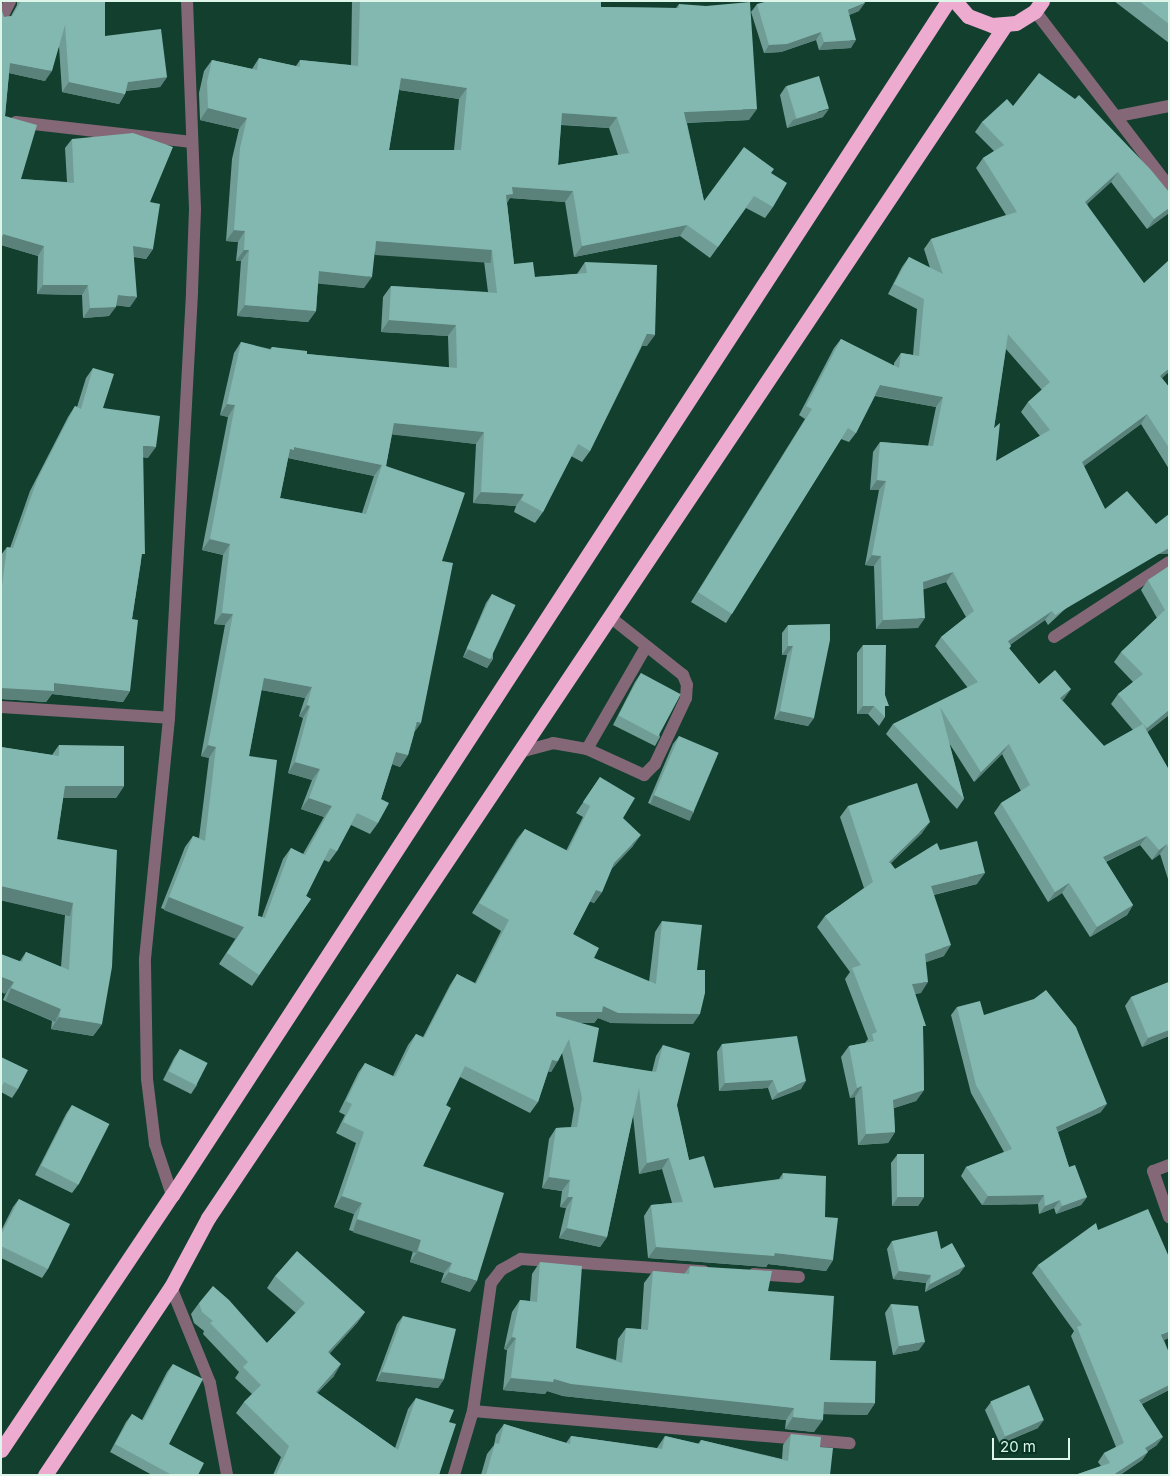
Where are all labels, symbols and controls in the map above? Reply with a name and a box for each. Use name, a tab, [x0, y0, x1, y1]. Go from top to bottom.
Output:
scale bar	[995, 1428, 1072, 1460]
text: 20 m	[1000, 1437, 1036, 1456]

